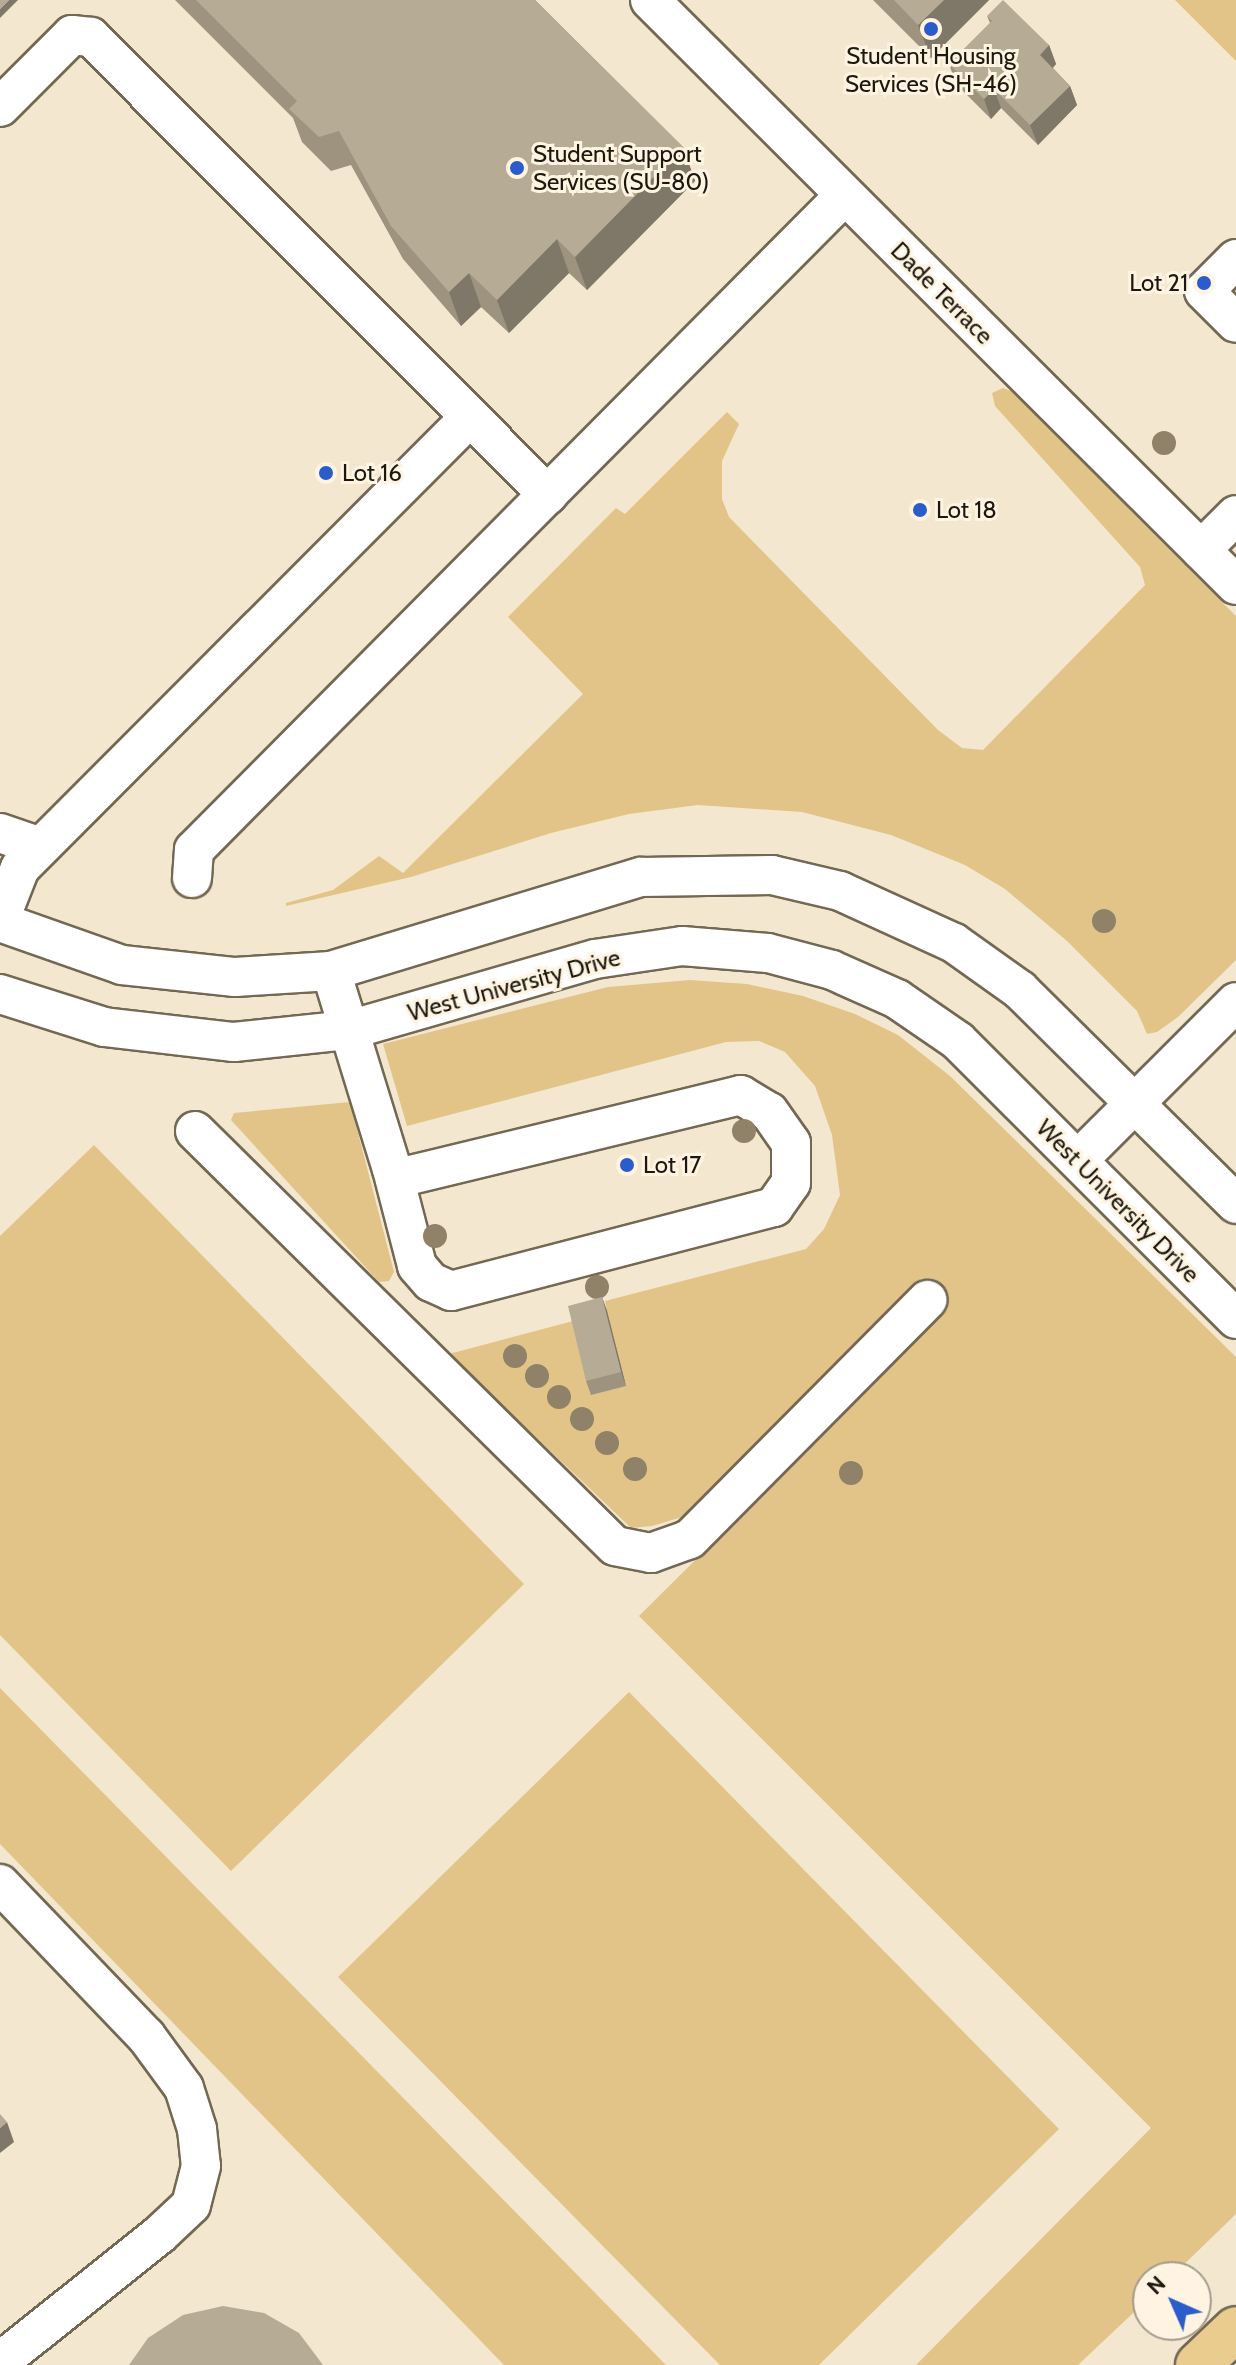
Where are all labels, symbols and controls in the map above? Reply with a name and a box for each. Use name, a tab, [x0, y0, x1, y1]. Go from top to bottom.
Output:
marker: Student Housing Services (SH-46)	[922, 20, 940, 38]
place label: Student Housing Services (SH-46)	[845, 42, 1017, 98]
place label: Student Support Services (SU-80)	[533, 140, 709, 196]
marker: Student Support Services (SU-80)	[508, 159, 526, 177]
street label: Dade Terrace	[885, 236, 999, 350]
place label: Lot 21	[1129, 269, 1188, 297]
marker: Lot 21	[1195, 274, 1213, 292]
place label: Lot 16	[342, 459, 402, 487]
marker: Lot 16	[317, 464, 335, 482]
place label: Lot 18	[936, 496, 997, 524]
marker: Lot 18	[911, 501, 929, 519]
street label: West University Drive	[405, 943, 623, 1027]
street label: West University Drive	[1030, 1113, 1206, 1289]
place label: Lot 17	[643, 1151, 701, 1179]
marker: Lot 17	[618, 1156, 636, 1174]
north arrow	[1132, 2261, 1212, 2341]
text: N	[1141, 2270, 1171, 2300]

